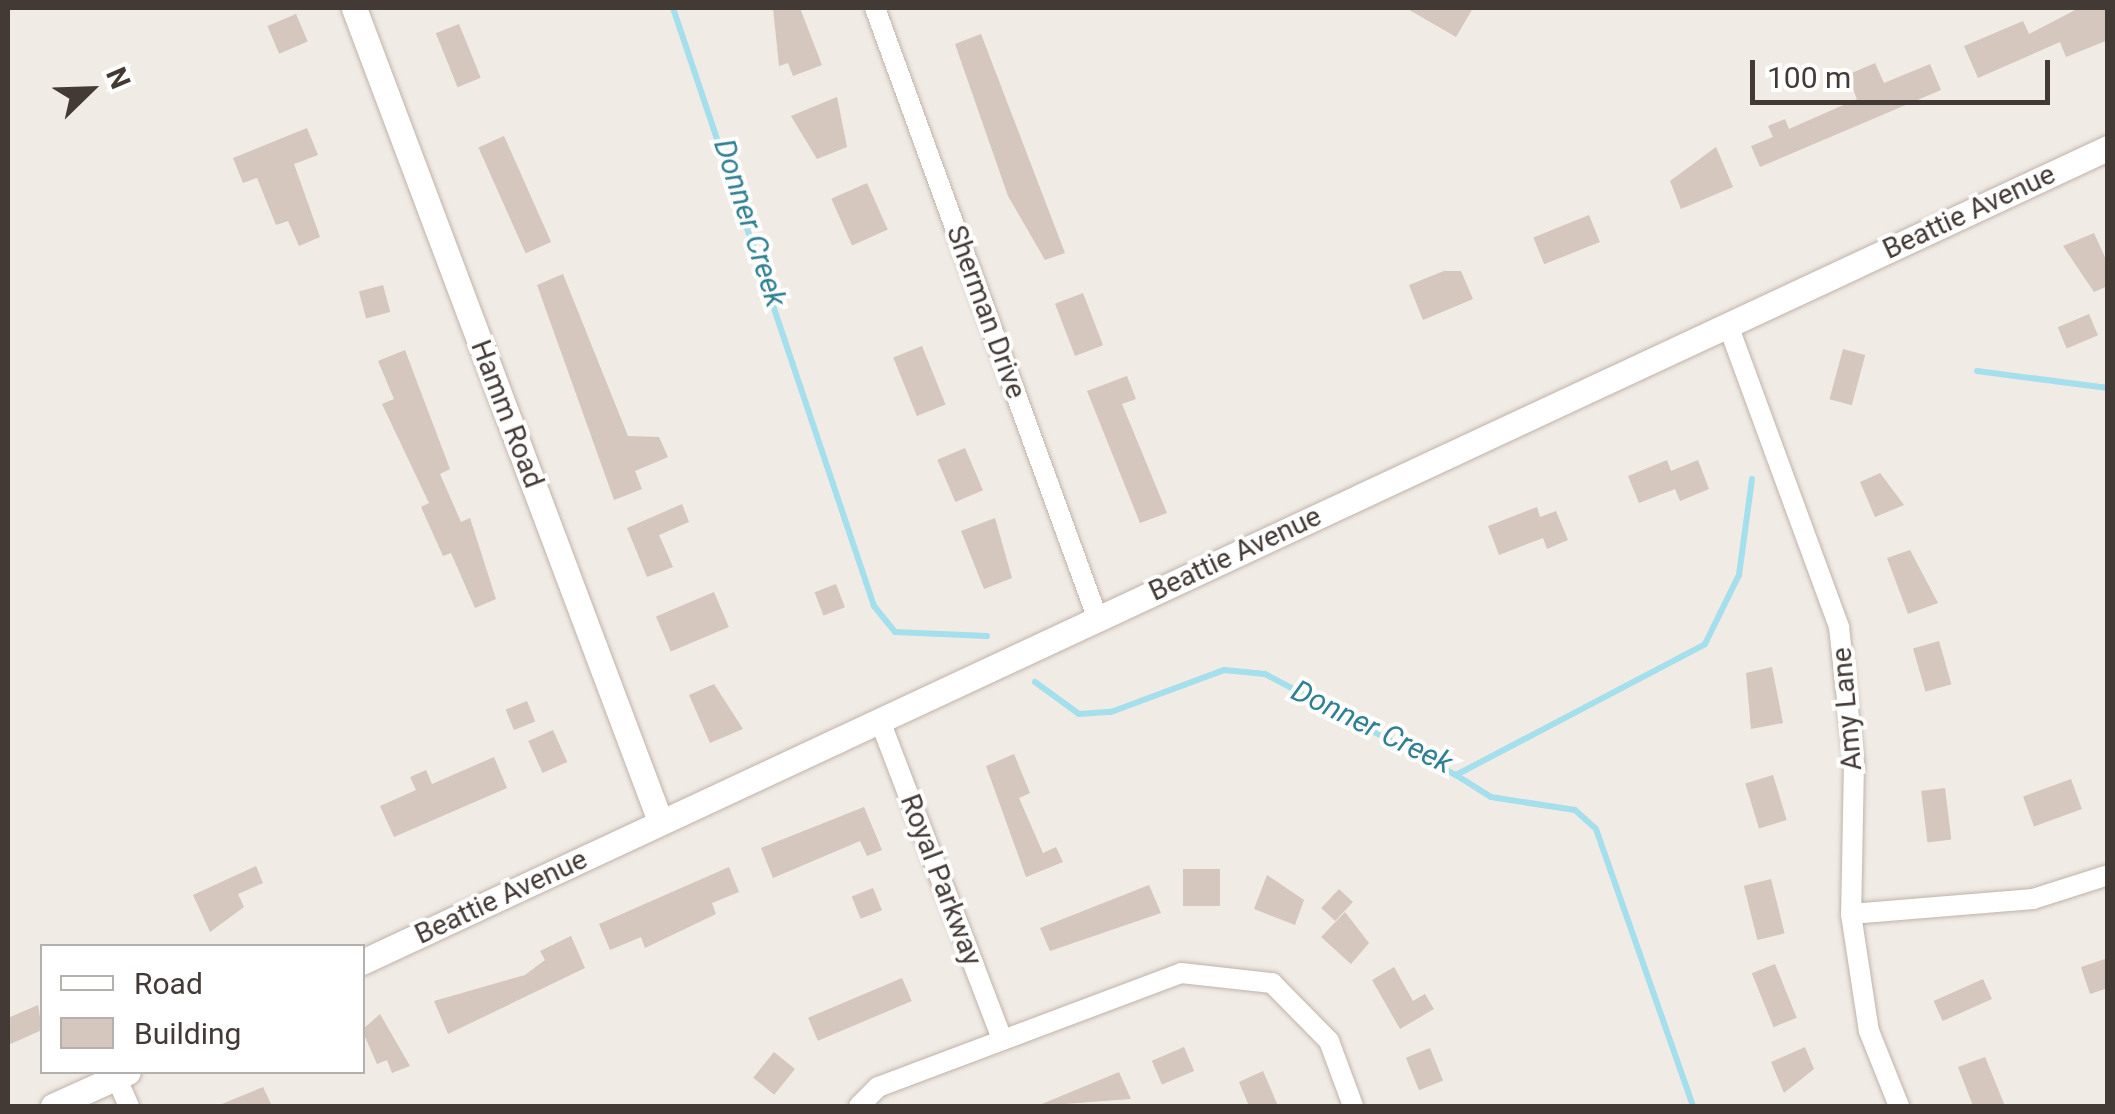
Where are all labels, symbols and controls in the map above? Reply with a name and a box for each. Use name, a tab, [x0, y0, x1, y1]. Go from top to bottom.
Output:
north arrow	[40, 40, 140, 140]
scale bar	[1755, 40, 2055, 102]
text: 100 m	[1767, 60, 1851, 95]
text: N	[99, 63, 137, 94]
water label: Donner Creek	[706, 134, 794, 312]
street label: Beattie Avenue	[1878, 157, 2060, 267]
street label: Sherman Drive	[939, 221, 1033, 403]
street label: Hamm Road	[463, 335, 551, 493]
street label: Beattie Avenue	[1144, 499, 1326, 609]
street label: Amy Lane	[1825, 646, 1869, 772]
water label: Donner Creek	[1286, 673, 1458, 781]
street label: Royal Parkway	[893, 790, 989, 970]
street label: Beattie Avenue	[410, 842, 592, 952]
legend	[40, 944, 365, 1074]
text: Road	[134, 966, 203, 1001]
text: Building	[134, 1016, 241, 1051]

